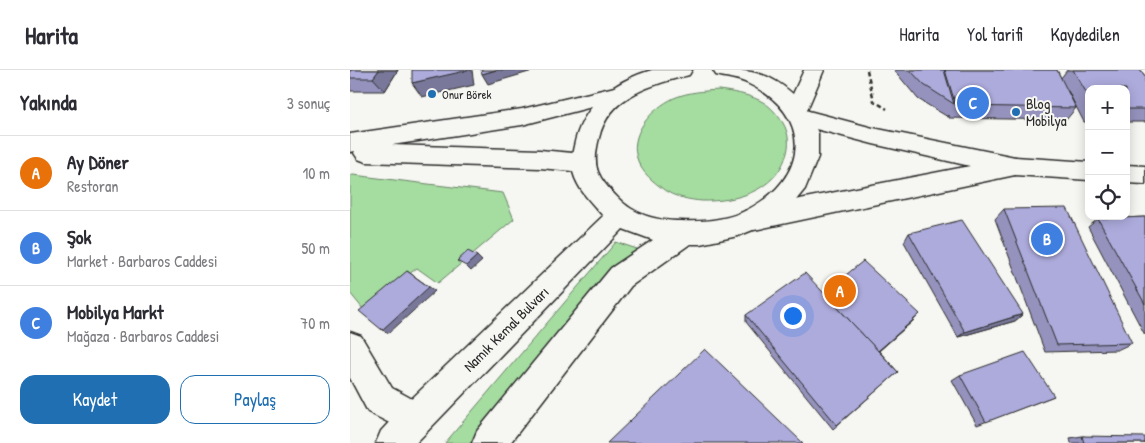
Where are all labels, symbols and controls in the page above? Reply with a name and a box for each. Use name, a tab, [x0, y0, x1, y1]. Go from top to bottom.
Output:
text: Harita	[25, 19, 78, 51]
text: Harita	[899, 22, 939, 47]
text: Yol tarifi	[967, 22, 1023, 47]
text: Kaydedilen	[1051, 22, 1120, 47]
pin: C	[957, 84, 989, 122]
map controls	[1085, 85, 1130, 220]
button: +	[1085, 85, 1130, 130]
place label: Onur Börek	[442, 86, 492, 103]
text: Yakında	[20, 88, 77, 117]
marker: Onur Börek	[426, 88, 438, 100]
text: 3 sonuç	[287, 92, 330, 114]
place label: Blog Mobilya	[1026, 93, 1067, 131]
marker: Blog Mobilya	[1010, 106, 1022, 118]
button: −	[1085, 130, 1130, 175]
text: Ay Döner	[67, 149, 129, 175]
text: A	[32, 162, 40, 184]
text: 10 m	[302, 162, 330, 184]
text: Restoran	[67, 175, 118, 197]
button: locate	[1085, 175, 1130, 220]
pin: B	[1031, 220, 1063, 258]
text: Şok	[67, 224, 91, 250]
text: B	[32, 237, 40, 259]
text: 50 m	[302, 237, 330, 259]
text: Market · Barbaros Caddesi	[67, 250, 218, 272]
pin: A	[824, 272, 856, 310]
street label: Namık Kemal Bulvarı	[459, 282, 553, 376]
text: Mobilya Markt	[67, 299, 163, 325]
your location	[780, 303, 806, 329]
text: C	[32, 312, 40, 334]
text: 70 m	[300, 312, 330, 334]
text: Mağaza · Barbaros Caddesi	[67, 325, 219, 347]
button: Kaydet	[20, 375, 170, 424]
button: Paylaş	[180, 375, 330, 424]

